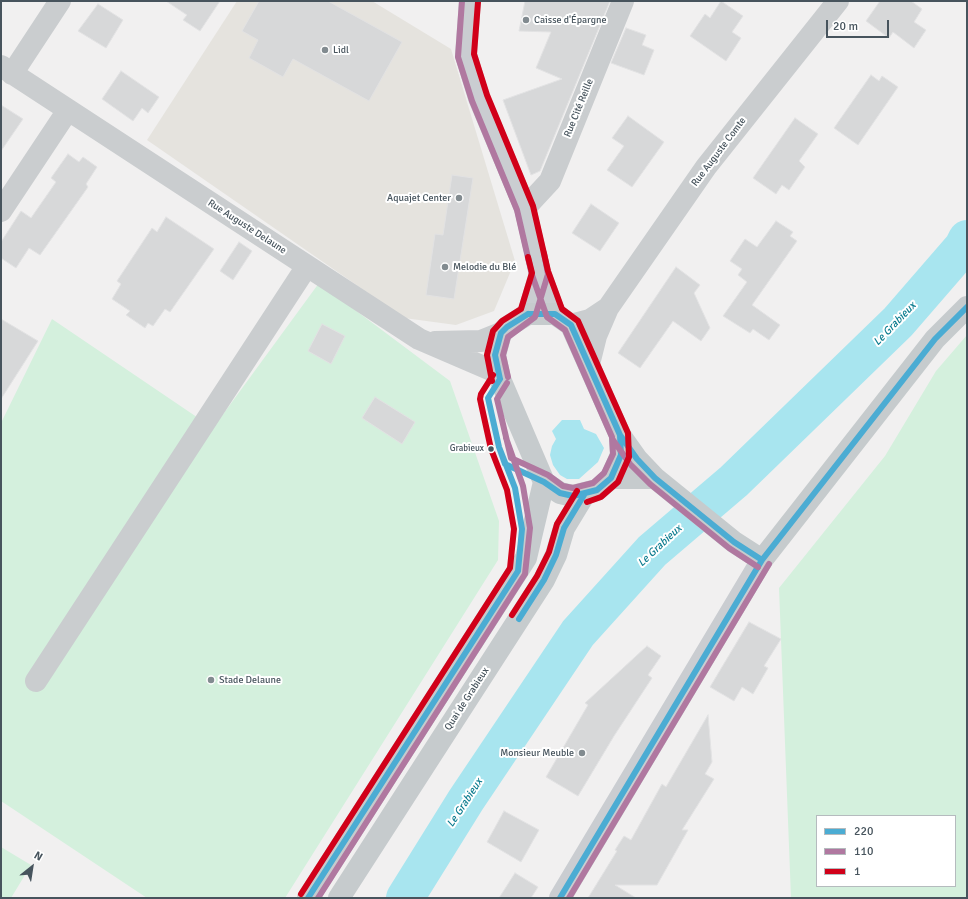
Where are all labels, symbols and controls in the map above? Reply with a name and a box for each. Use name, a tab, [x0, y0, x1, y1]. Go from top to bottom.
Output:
scale bar	[828, 12, 891, 38]
place label: Caisse d'Épargne	[534, 14, 606, 26]
marker: Caisse d'Épargne	[521, 15, 531, 25]
text: 20 m	[833, 19, 858, 34]
place label: Lidl	[333, 44, 349, 56]
marker: Lidl	[320, 45, 330, 55]
street label: Rue Cité Reille	[562, 77, 596, 139]
street label: Rue Auguste Comte	[689, 115, 749, 189]
place label: Aquajet Center	[387, 192, 451, 204]
marker: Aquajet Center	[454, 193, 464, 203]
street label: Rue Auguste Delaune	[206, 197, 288, 257]
place label: Melodie du Blé	[453, 261, 516, 273]
marker: Melodie du Blé	[440, 262, 450, 272]
water label: Le Grabieux	[871, 299, 919, 349]
place label: Grabieux	[450, 444, 484, 454]
marker: Grabieux	[486, 444, 496, 454]
water label: Le Grabieux	[635, 522, 685, 570]
street label: Quai de Grabieux	[442, 665, 492, 733]
place label: Stade Delaune	[219, 674, 281, 686]
marker: Stade Delaune	[206, 675, 216, 685]
place label: Monsieur Meuble	[500, 747, 574, 759]
marker: Monsieur Meuble	[577, 748, 587, 758]
water label: Le Grabieux	[444, 776, 486, 830]
legend	[816, 815, 956, 887]
text: 220	[854, 824, 873, 839]
text: 110	[854, 844, 873, 859]
north arrow	[12, 847, 52, 887]
text: N	[32, 849, 45, 864]
text: 1	[854, 864, 860, 879]

